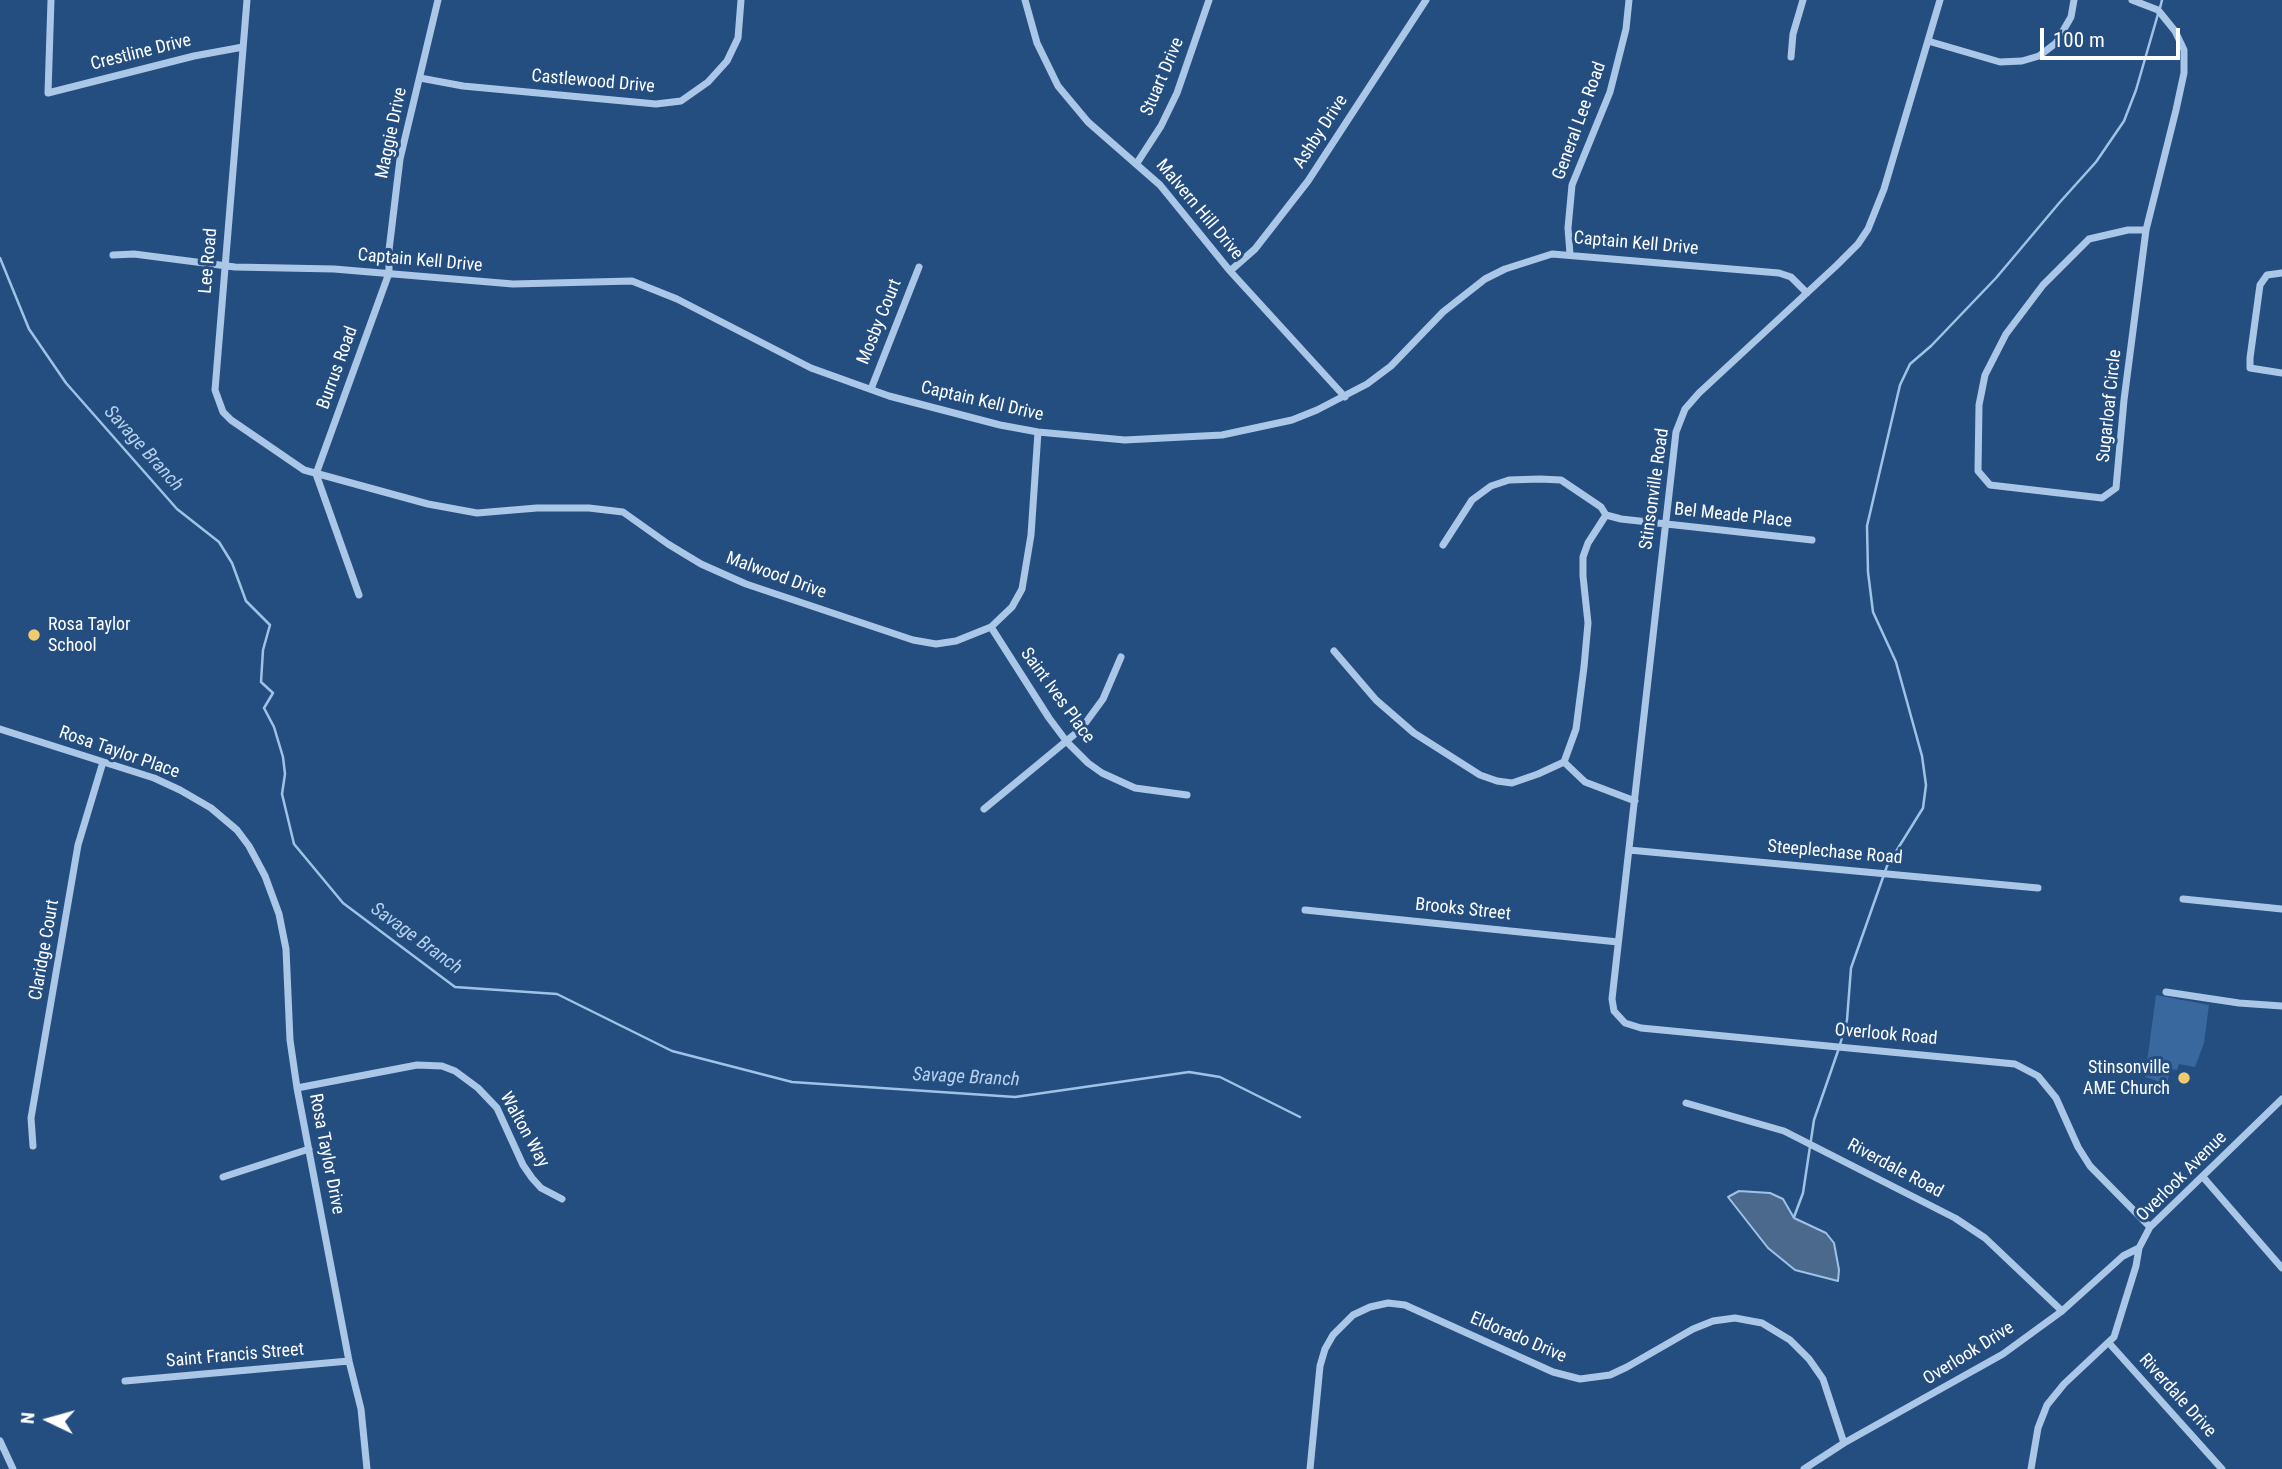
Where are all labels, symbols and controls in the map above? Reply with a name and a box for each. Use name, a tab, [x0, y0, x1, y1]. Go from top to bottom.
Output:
scale bar	[2044, 14, 2184, 58]
text: 100 m	[2053, 28, 2105, 52]
street label: Crestline Drive	[88, 30, 194, 76]
street label: Stuart Drive	[1137, 34, 1189, 120]
street label: General Lee Road	[1549, 59, 1611, 183]
street label: Castlewood Drive	[530, 66, 656, 98]
street label: Maggie Drive	[372, 85, 412, 181]
street label: Ashby Drive	[1289, 91, 1353, 173]
street label: Malvern Hill Drive	[1151, 155, 1247, 265]
street label: Lee Road	[195, 227, 223, 295]
street label: Captain Kell Drive	[1573, 228, 1699, 260]
street label: Captain Kell Drive	[357, 245, 483, 277]
street label: Mosby Court	[853, 276, 907, 368]
street label: Burrus Road	[313, 324, 363, 412]
street label: Sugarloaf Circle	[2093, 349, 2127, 463]
street label: Captain Kell Drive	[919, 377, 1045, 427]
water label: Savage Branch	[99, 401, 187, 497]
street label: Stinsonville Road	[1636, 427, 1674, 551]
street label: Bel Meade Place	[1673, 499, 1793, 533]
street label: Malwood Drive	[723, 548, 829, 604]
place label: Rosa Taylor School	[48, 614, 131, 656]
marker: Rosa Taylor School	[26, 627, 42, 643]
street label: Saint Ives Place	[1015, 644, 1099, 748]
street label: Rosa Taylor Place	[56, 722, 182, 784]
street label: Steeplechase Road	[1767, 836, 1903, 870]
street label: Brooks Street	[1414, 894, 1512, 926]
street label: Claridge Court	[25, 898, 65, 1002]
water label: Savage Branch	[366, 898, 466, 980]
street label: Overlook Road	[1834, 1020, 1938, 1050]
place label: Stinsonville AME Church	[2083, 1057, 2170, 1100]
water label: Savage Branch	[912, 1064, 1020, 1092]
marker: Stinsonville AME Church	[2176, 1070, 2192, 1086]
street label: Walton Way	[495, 1089, 553, 1171]
street label: Rosa Taylor Drive	[304, 1092, 348, 1216]
street label: Overlook Avenue	[2132, 1127, 2232, 1227]
street label: Riverdale Road	[1843, 1135, 1947, 1203]
street label: Eldorado Drive	[1466, 1308, 1570, 1368]
street label: Overlook Drive	[1920, 1318, 2018, 1390]
street label: Saint Francis Street	[165, 1339, 305, 1373]
street label: Riverdale Drive	[2134, 1350, 2220, 1442]
north arrow	[14, 1385, 84, 1455]
text: N	[16, 1411, 40, 1425]

